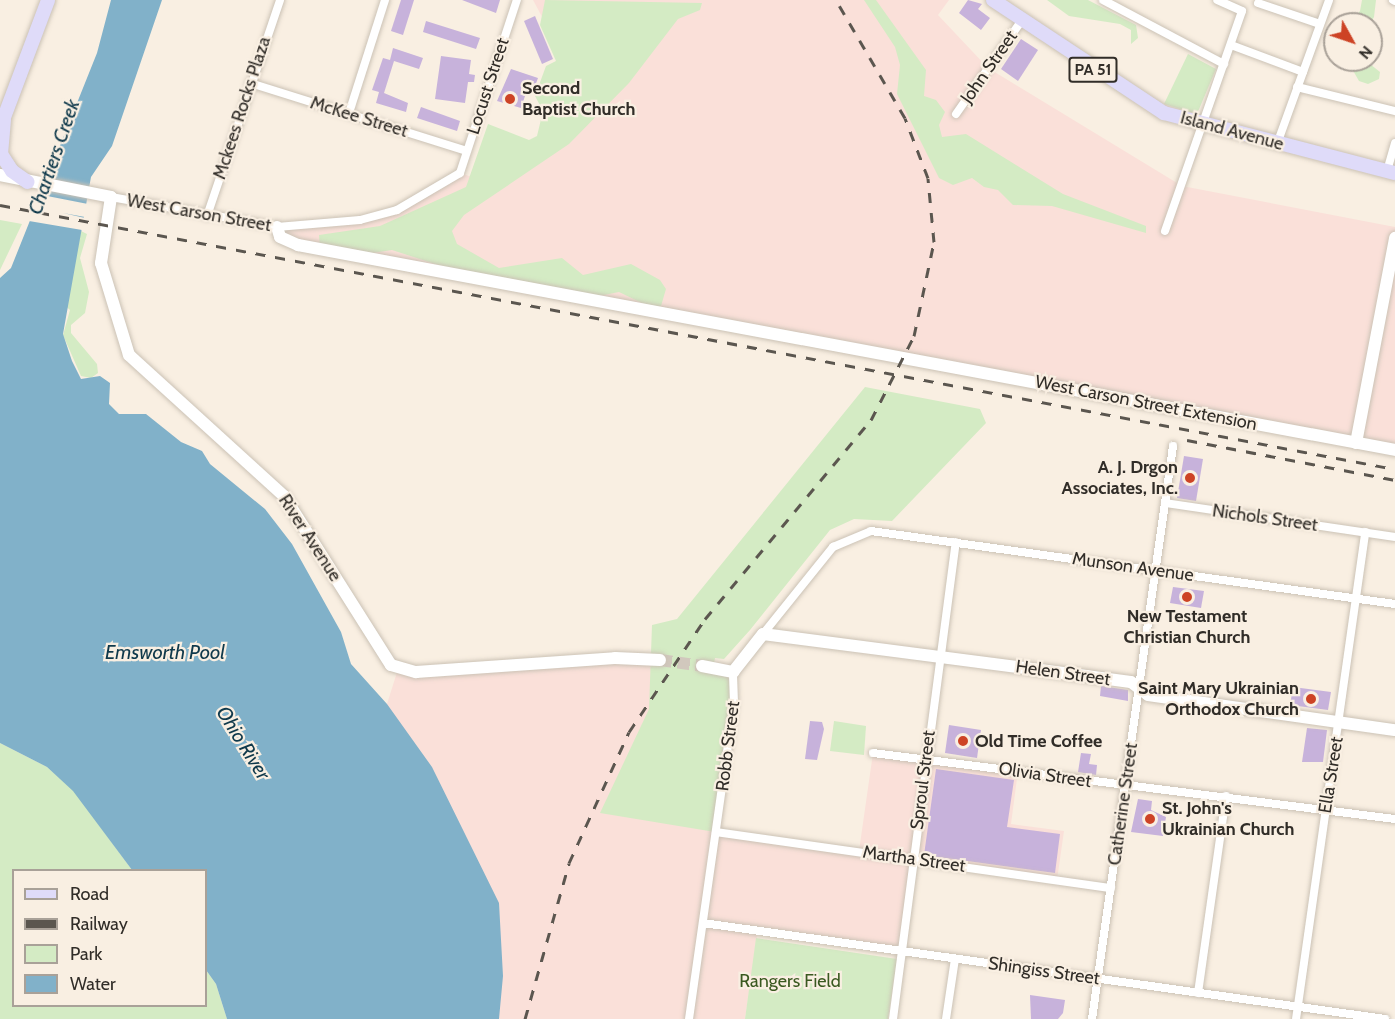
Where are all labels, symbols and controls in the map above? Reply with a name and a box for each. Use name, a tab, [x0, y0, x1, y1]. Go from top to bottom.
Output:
north arrow	[1323, 12, 1383, 72]
street label: John Street	[956, 26, 1022, 108]
street label: Mckees Rocks Plaza	[209, 34, 275, 182]
street label: Locust Street	[462, 35, 514, 137]
text: N	[1355, 42, 1377, 63]
road number: PA 51	[1068, 57, 1118, 83]
place label: Second Baptist Church	[522, 78, 635, 121]
street label: McKee Street	[308, 92, 410, 142]
marker: Second Baptist Church	[503, 92, 517, 106]
water label: Chartiers Creek	[23, 96, 85, 218]
street label: Island Avenue	[1178, 107, 1286, 155]
street label: West Carson Street	[125, 190, 273, 236]
street label: West Carson Street Extension	[1033, 371, 1259, 435]
place label: A. J. Drgon Associates, Inc.	[1062, 457, 1178, 500]
marker: A. J. Drgon Associates, Inc.	[1183, 471, 1197, 485]
street label: River Avenue	[274, 490, 346, 586]
street label: Nichols Street	[1211, 500, 1319, 536]
street label: Munson Avenue	[1071, 548, 1195, 586]
marker: New Testament Christian Church	[1180, 590, 1194, 604]
place label: New Testament Christian Church	[1124, 606, 1250, 648]
water label: Emsworth Pool	[105, 640, 225, 664]
street label: Helen Street	[1014, 656, 1112, 690]
place label: Saint Mary Ukrainian Orthodox Church	[1138, 678, 1299, 720]
marker: Saint Mary Ukrainian Orthodox Church	[1304, 692, 1318, 706]
street label: Robb Street	[712, 700, 744, 792]
water label: Ohio River	[211, 702, 275, 784]
street label: Sproul Street	[906, 729, 940, 831]
place label: Old Time Coffee	[975, 730, 1102, 752]
marker: Old Time Coffee	[956, 734, 970, 748]
street label: Ella Street	[1314, 735, 1348, 815]
street label: Catherine Street	[1104, 741, 1142, 867]
street label: Olivia Street	[997, 758, 1093, 792]
place label: St. John's Ukrainian Church	[1162, 798, 1294, 840]
marker: St. John's Ukrainian Church	[1143, 812, 1157, 826]
street label: Martha Street	[861, 841, 967, 877]
legend	[12, 869, 207, 1007]
text: Road	[70, 883, 109, 905]
text: Railway	[70, 913, 128, 935]
text: Park	[70, 943, 102, 965]
street label: Shingiss Street	[987, 952, 1101, 990]
park label: Rangers Field	[739, 970, 841, 992]
text: Water	[70, 973, 116, 995]

